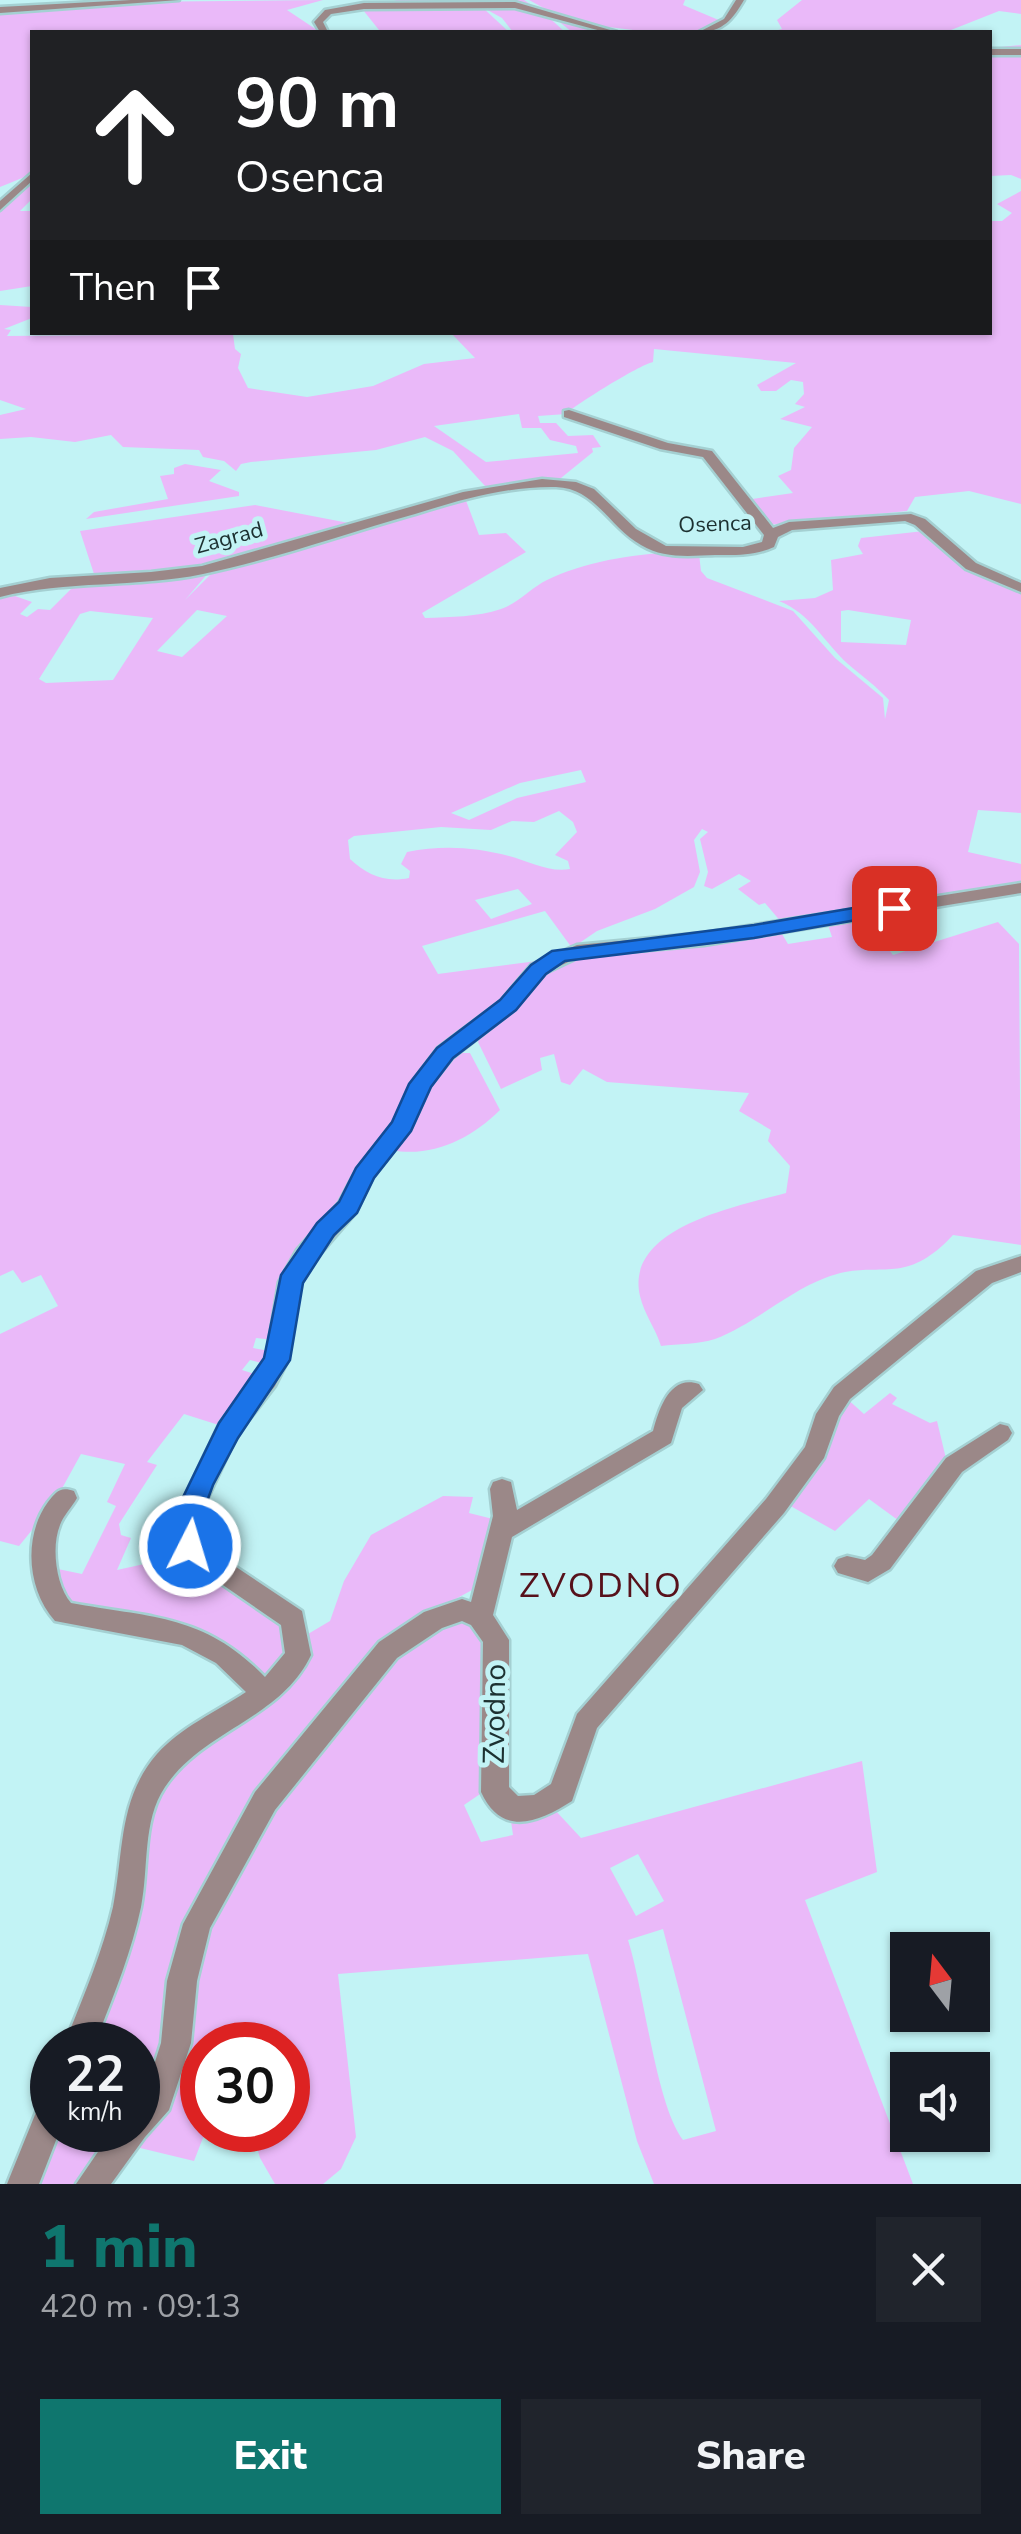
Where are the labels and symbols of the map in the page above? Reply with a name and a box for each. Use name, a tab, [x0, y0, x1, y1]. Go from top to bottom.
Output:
street label: Osenca	[678, 508, 752, 540]
street label: Zagrad	[192, 515, 266, 561]
pin	[852, 866, 937, 951]
position arrow	[138, 1494, 242, 1598]
district label: ZVODNO	[519, 1562, 683, 1609]
street label: Zvodno	[474, 1664, 516, 1764]
north arrow	[890, 1932, 990, 2032]
speed limit sign: 30	[180, 2022, 310, 2152]

